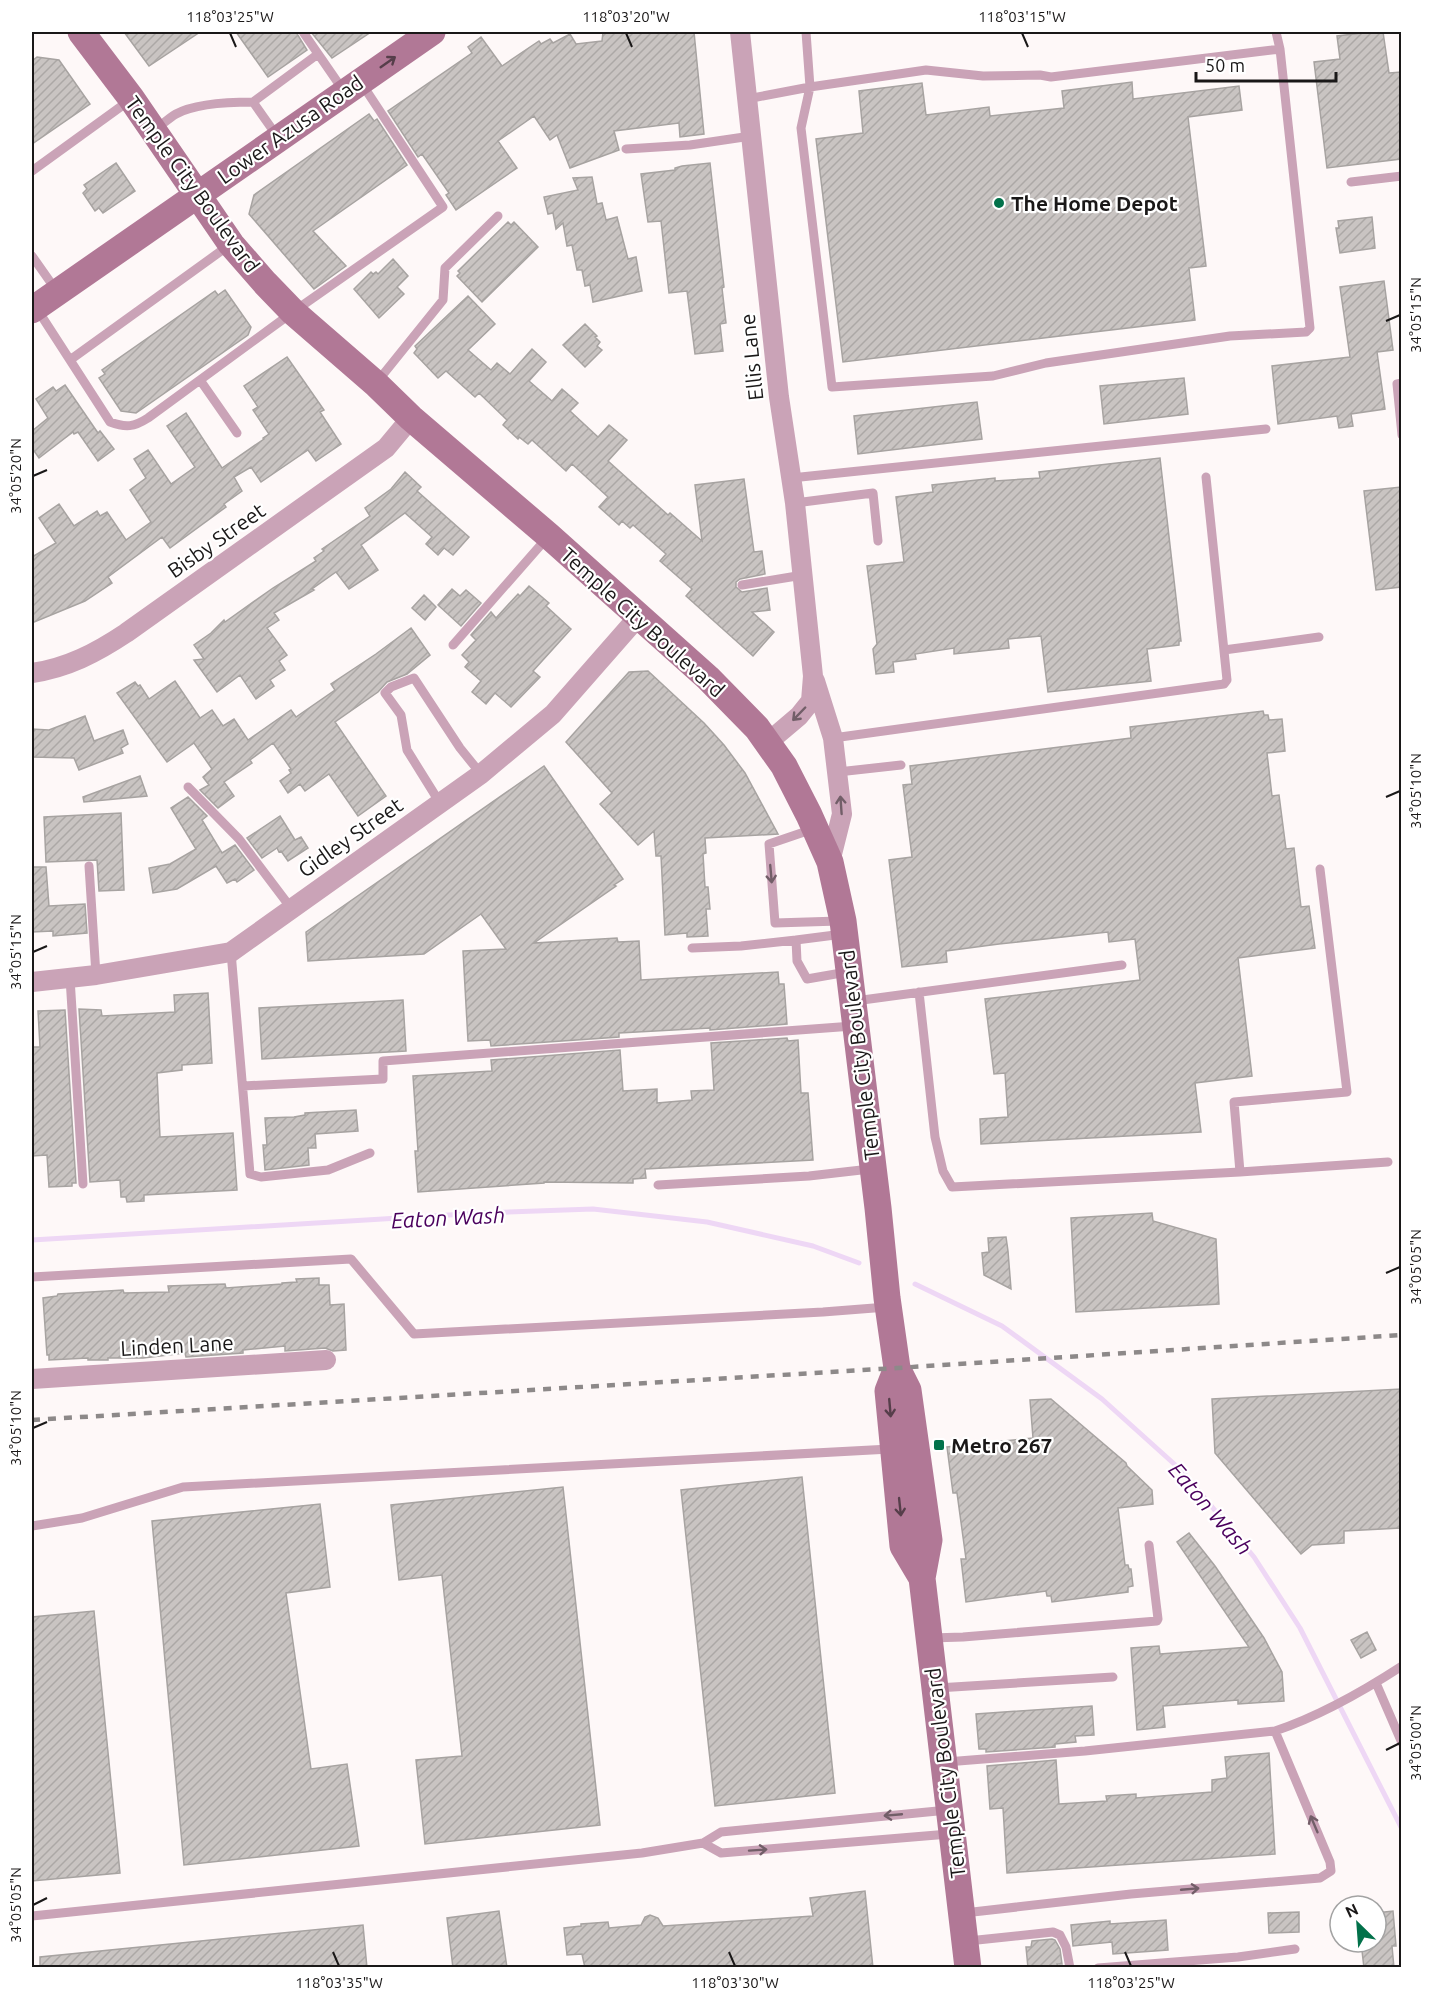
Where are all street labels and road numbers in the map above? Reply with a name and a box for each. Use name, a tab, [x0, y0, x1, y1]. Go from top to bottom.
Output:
street label: Lower Azusa Road	[213, 70, 367, 188]
street label: Temple City Boulevard	[121, 91, 265, 277]
street label: Ellis Lane	[735, 313, 767, 401]
street label: Bisby Street	[163, 498, 269, 582]
street label: Temple City Boulevard	[556, 542, 730, 702]
street label: Gidley Street	[293, 792, 407, 882]
street label: Temple City Boulevard	[834, 948, 884, 1162]
street label: Linden Lane	[120, 1330, 234, 1360]
street label: Temple City Boulevard	[920, 1666, 970, 1880]

